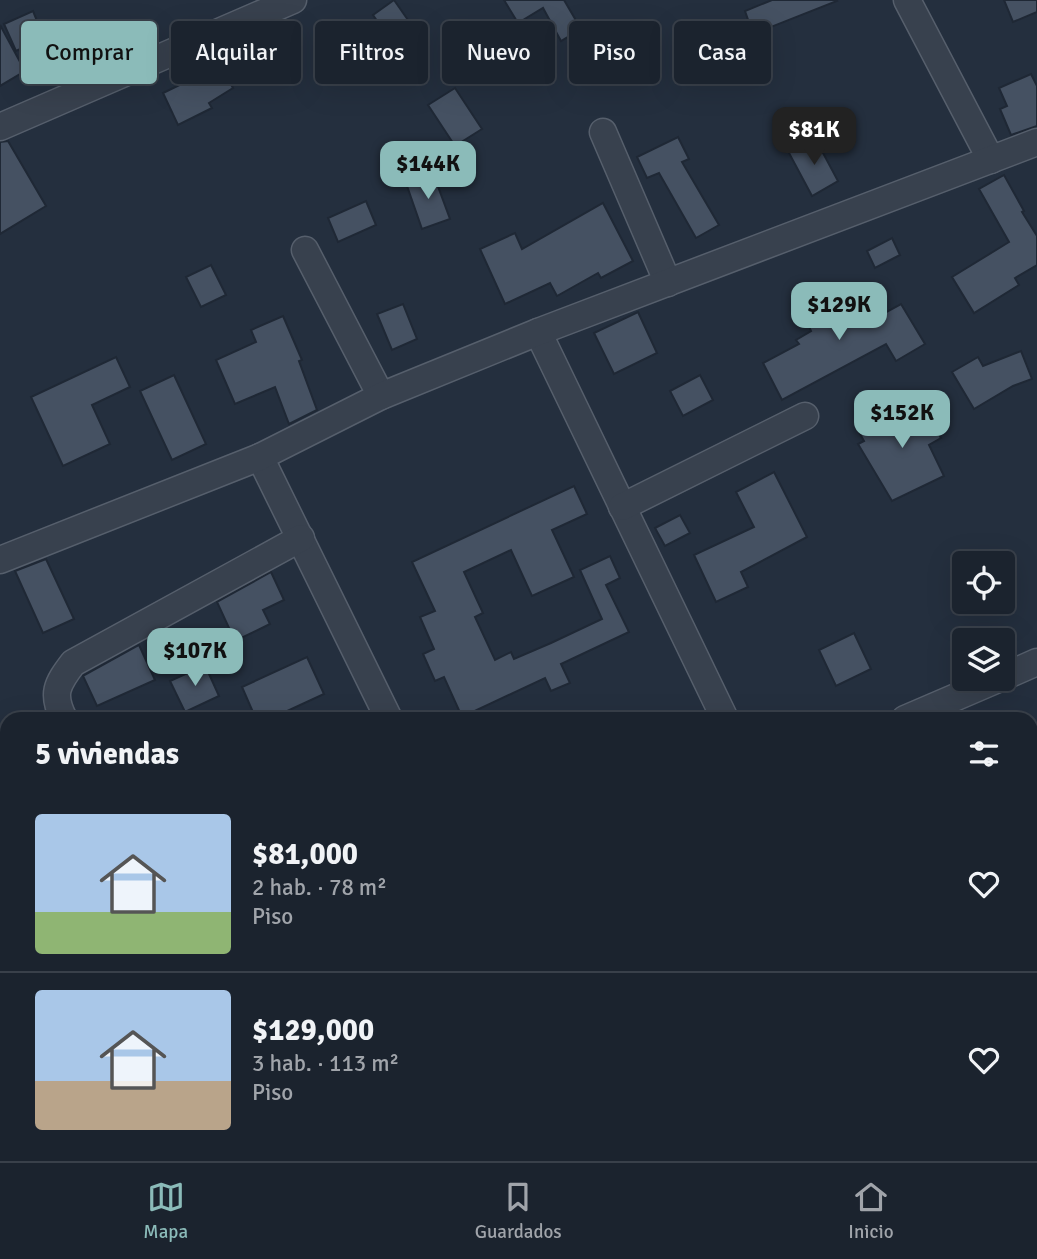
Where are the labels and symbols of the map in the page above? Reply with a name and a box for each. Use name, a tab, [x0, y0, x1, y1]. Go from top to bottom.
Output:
pin: $81K	[773, 108, 855, 167]
pin: $144K	[379, 142, 477, 201]
pin: $129K	[790, 282, 888, 342]
pin: $152K	[853, 391, 951, 450]
pin: $107K	[146, 628, 244, 688]

